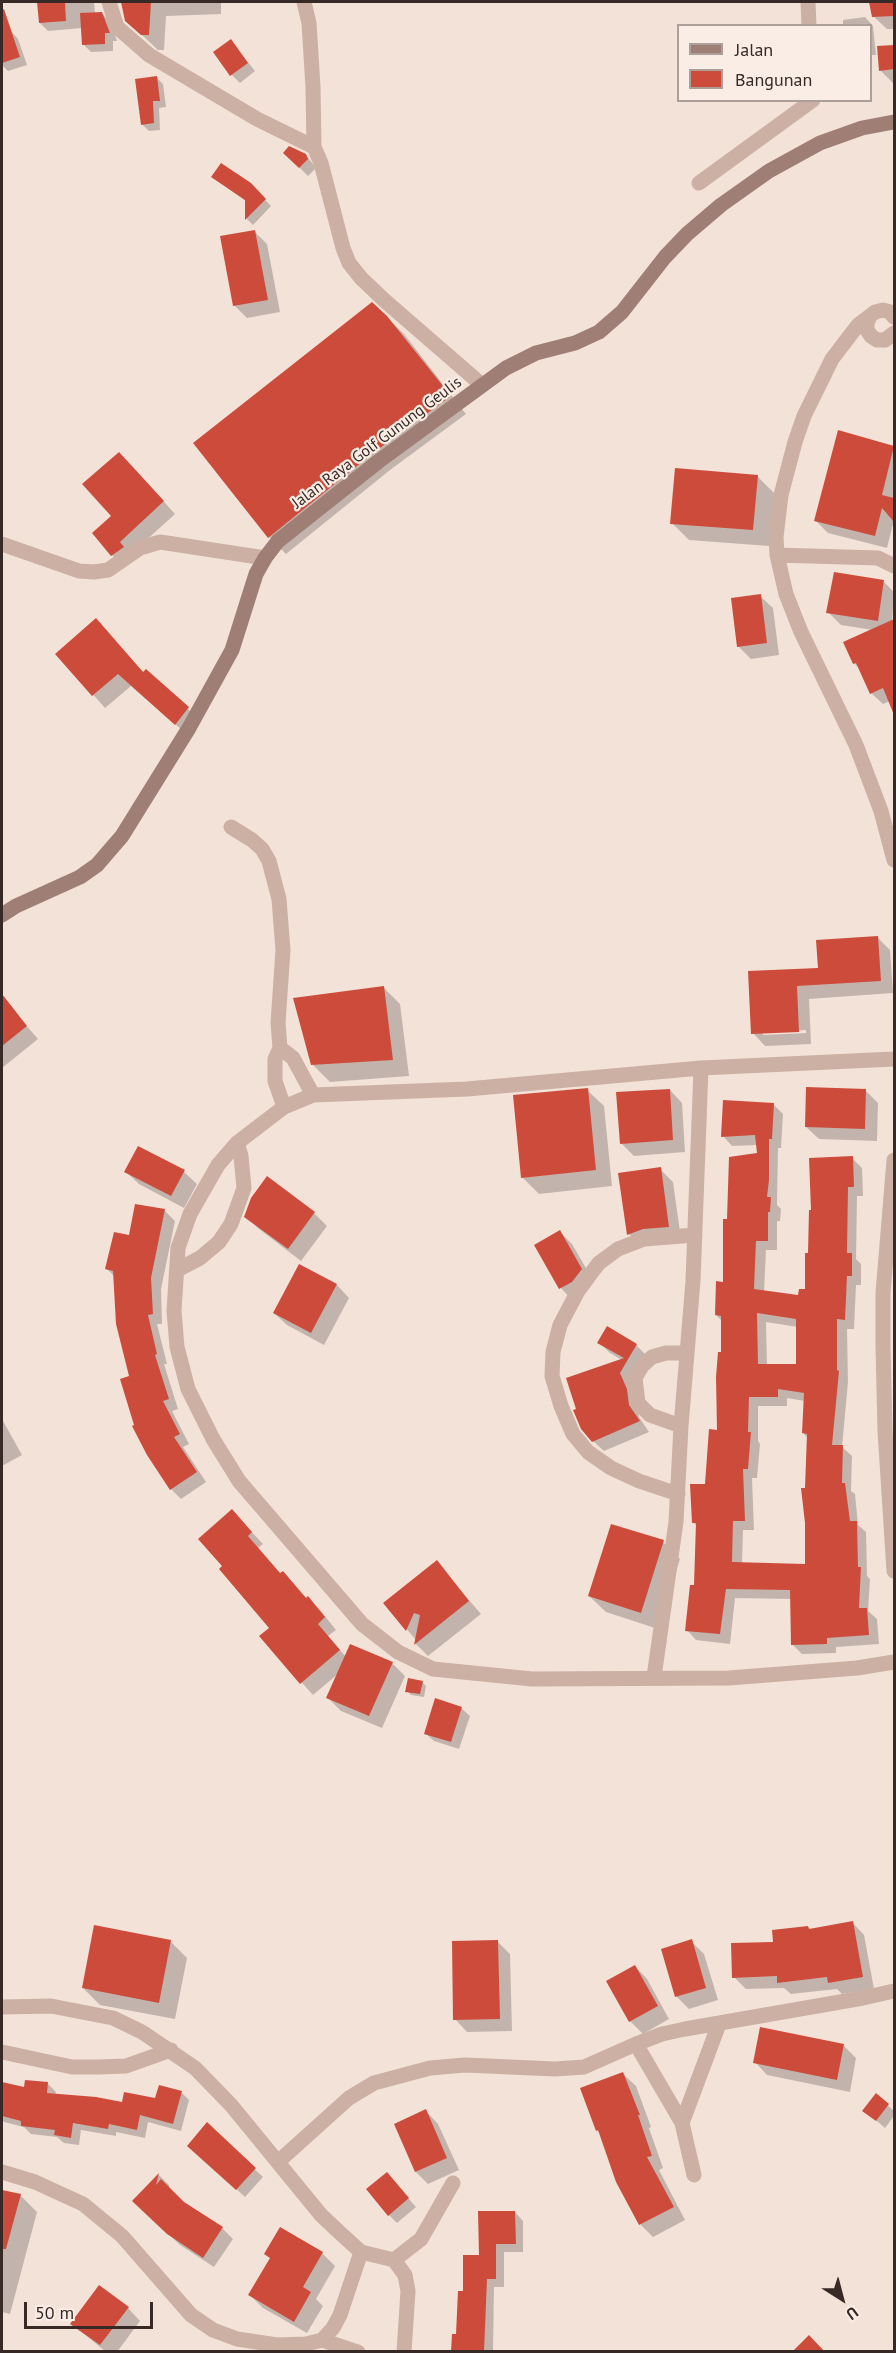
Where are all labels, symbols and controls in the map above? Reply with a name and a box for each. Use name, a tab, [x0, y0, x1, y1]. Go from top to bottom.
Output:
legend	[677, 24, 872, 102]
text: Jalan	[735, 38, 773, 61]
text: Bangunan	[735, 68, 812, 91]
street label: Jalan Raya Golf Gunung Geulis	[288, 373, 466, 513]
north arrow	[812, 2269, 872, 2329]
scale bar	[27, 2290, 156, 2328]
text: 50 m	[35, 2301, 74, 2324]
text: U	[843, 2303, 863, 2325]

